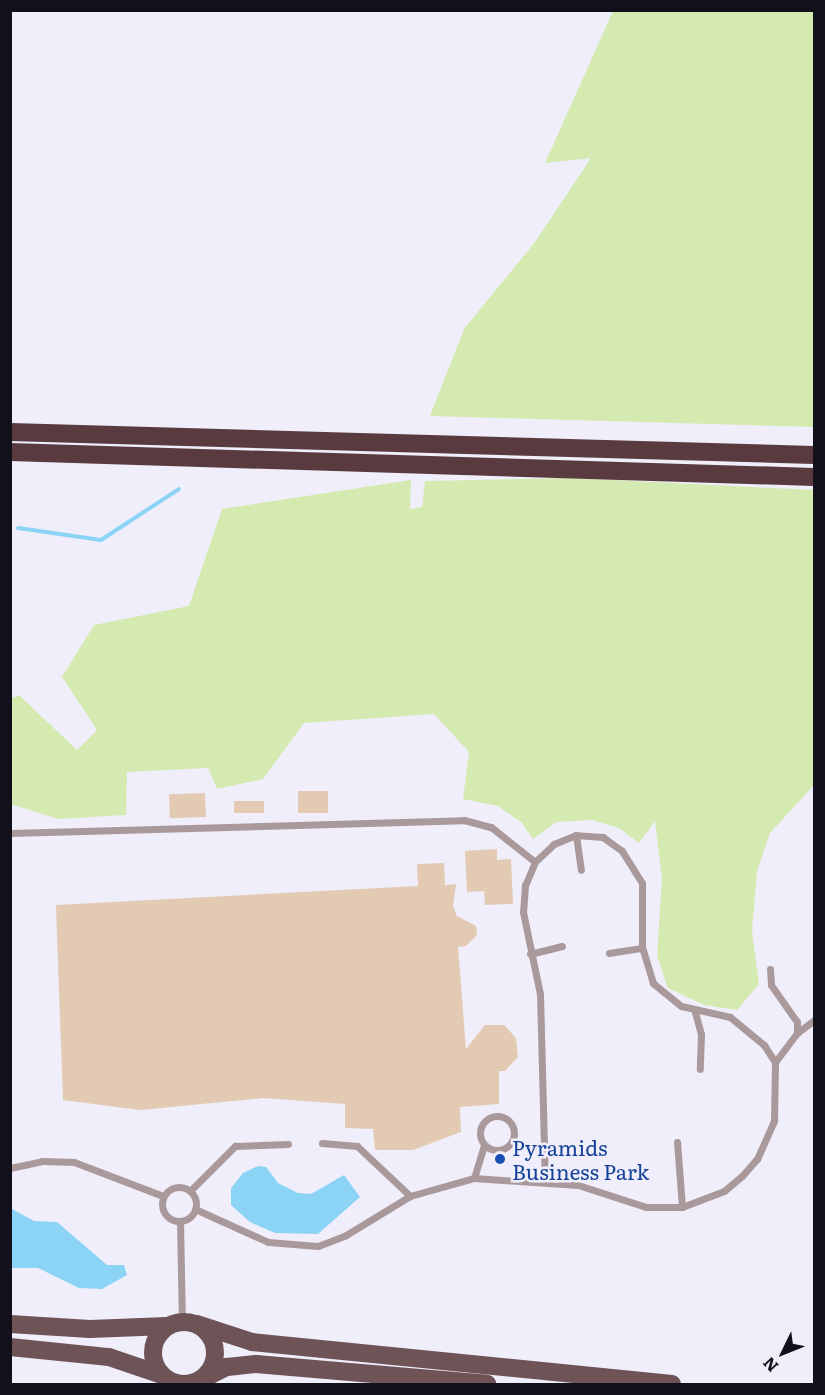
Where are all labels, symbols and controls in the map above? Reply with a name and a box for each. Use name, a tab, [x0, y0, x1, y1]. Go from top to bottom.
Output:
place label: Pyramids Business Park	[512, 1134, 649, 1184]
marker: Pyramids Business Park	[493, 1152, 507, 1166]
north arrow	[753, 1323, 813, 1383]
text: N	[756, 1352, 783, 1378]

